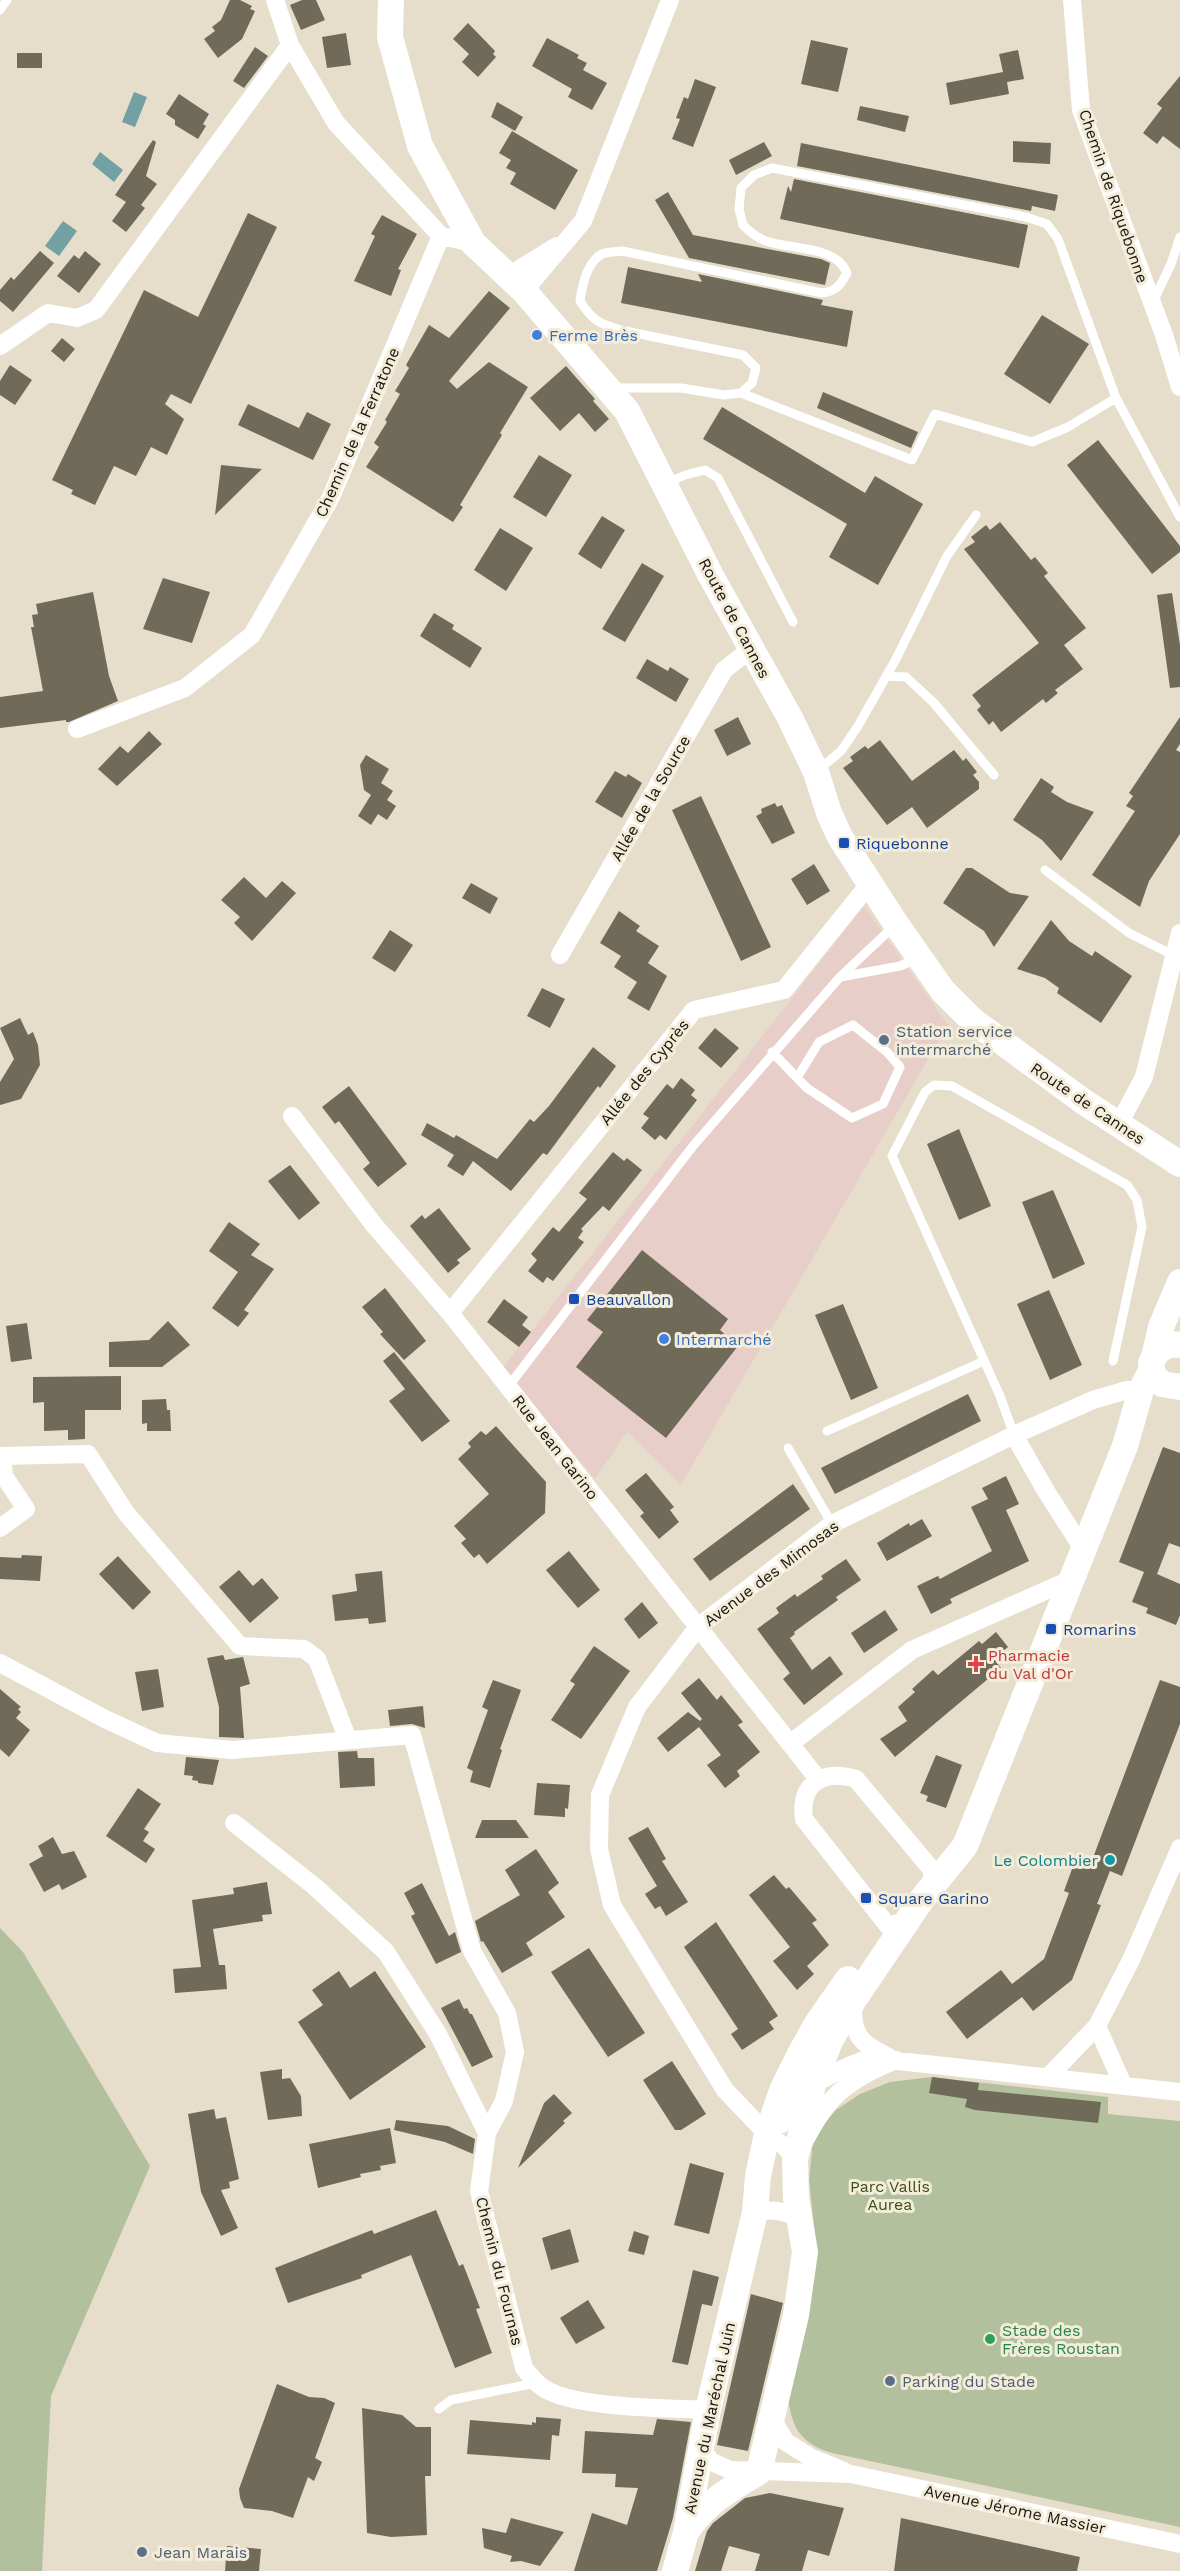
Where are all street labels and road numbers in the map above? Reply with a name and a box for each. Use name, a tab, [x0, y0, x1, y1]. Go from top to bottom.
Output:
street label: Chemin de Riquebonne	[1075, 107, 1152, 285]
street label: Chemin de la Ferratone	[311, 344, 404, 520]
street label: Route de Cannes	[695, 555, 774, 682]
street label: Allée de la Source	[607, 732, 694, 865]
street label: Allée des Cyprès	[596, 1016, 693, 1129]
street label: Route de Cannes	[1027, 1058, 1148, 1149]
street label: Rue Jean Garino	[509, 1391, 603, 1504]
street label: Avenue des Mimosas	[700, 1516, 842, 1630]
street label: Chemin du Fournas	[472, 2195, 527, 2347]
street label: Avenue du Maréchal Juin	[680, 2320, 739, 2516]
street label: Avenue Jérome Massier	[922, 2481, 1108, 2538]

